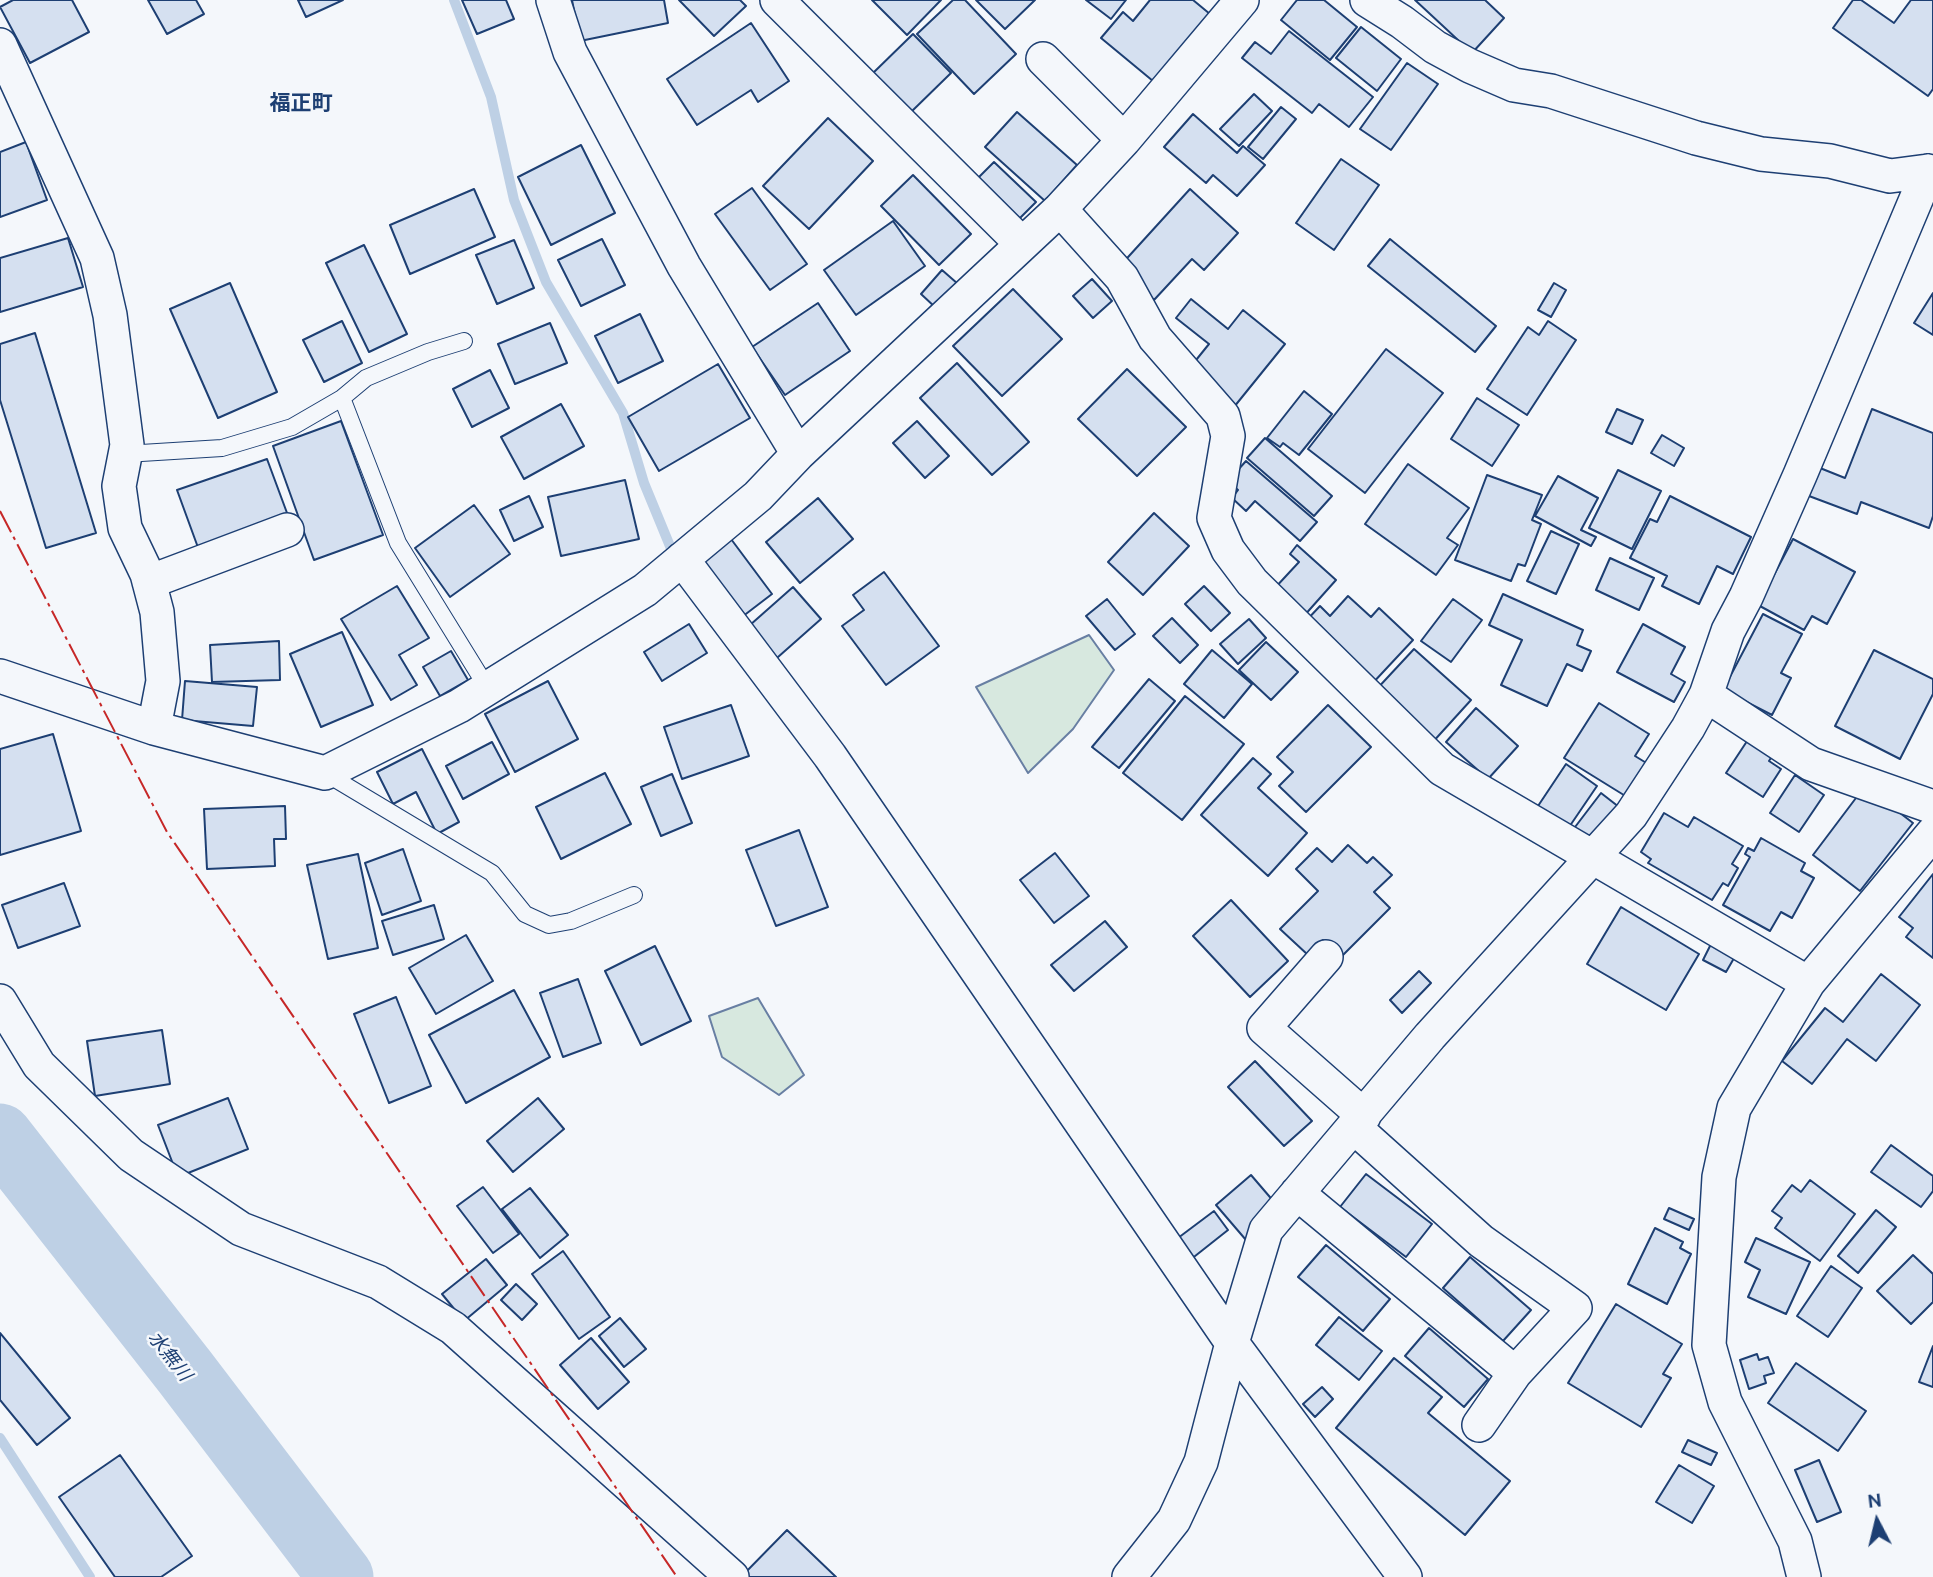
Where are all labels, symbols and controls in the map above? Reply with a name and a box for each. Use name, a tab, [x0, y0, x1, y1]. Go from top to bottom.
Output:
district label: 福正町	[270, 90, 332, 116]
water label: 水無川	[143, 1327, 197, 1385]
north arrow	[1842, 1486, 1912, 1556]
text: N	[1866, 1488, 1883, 1512]

